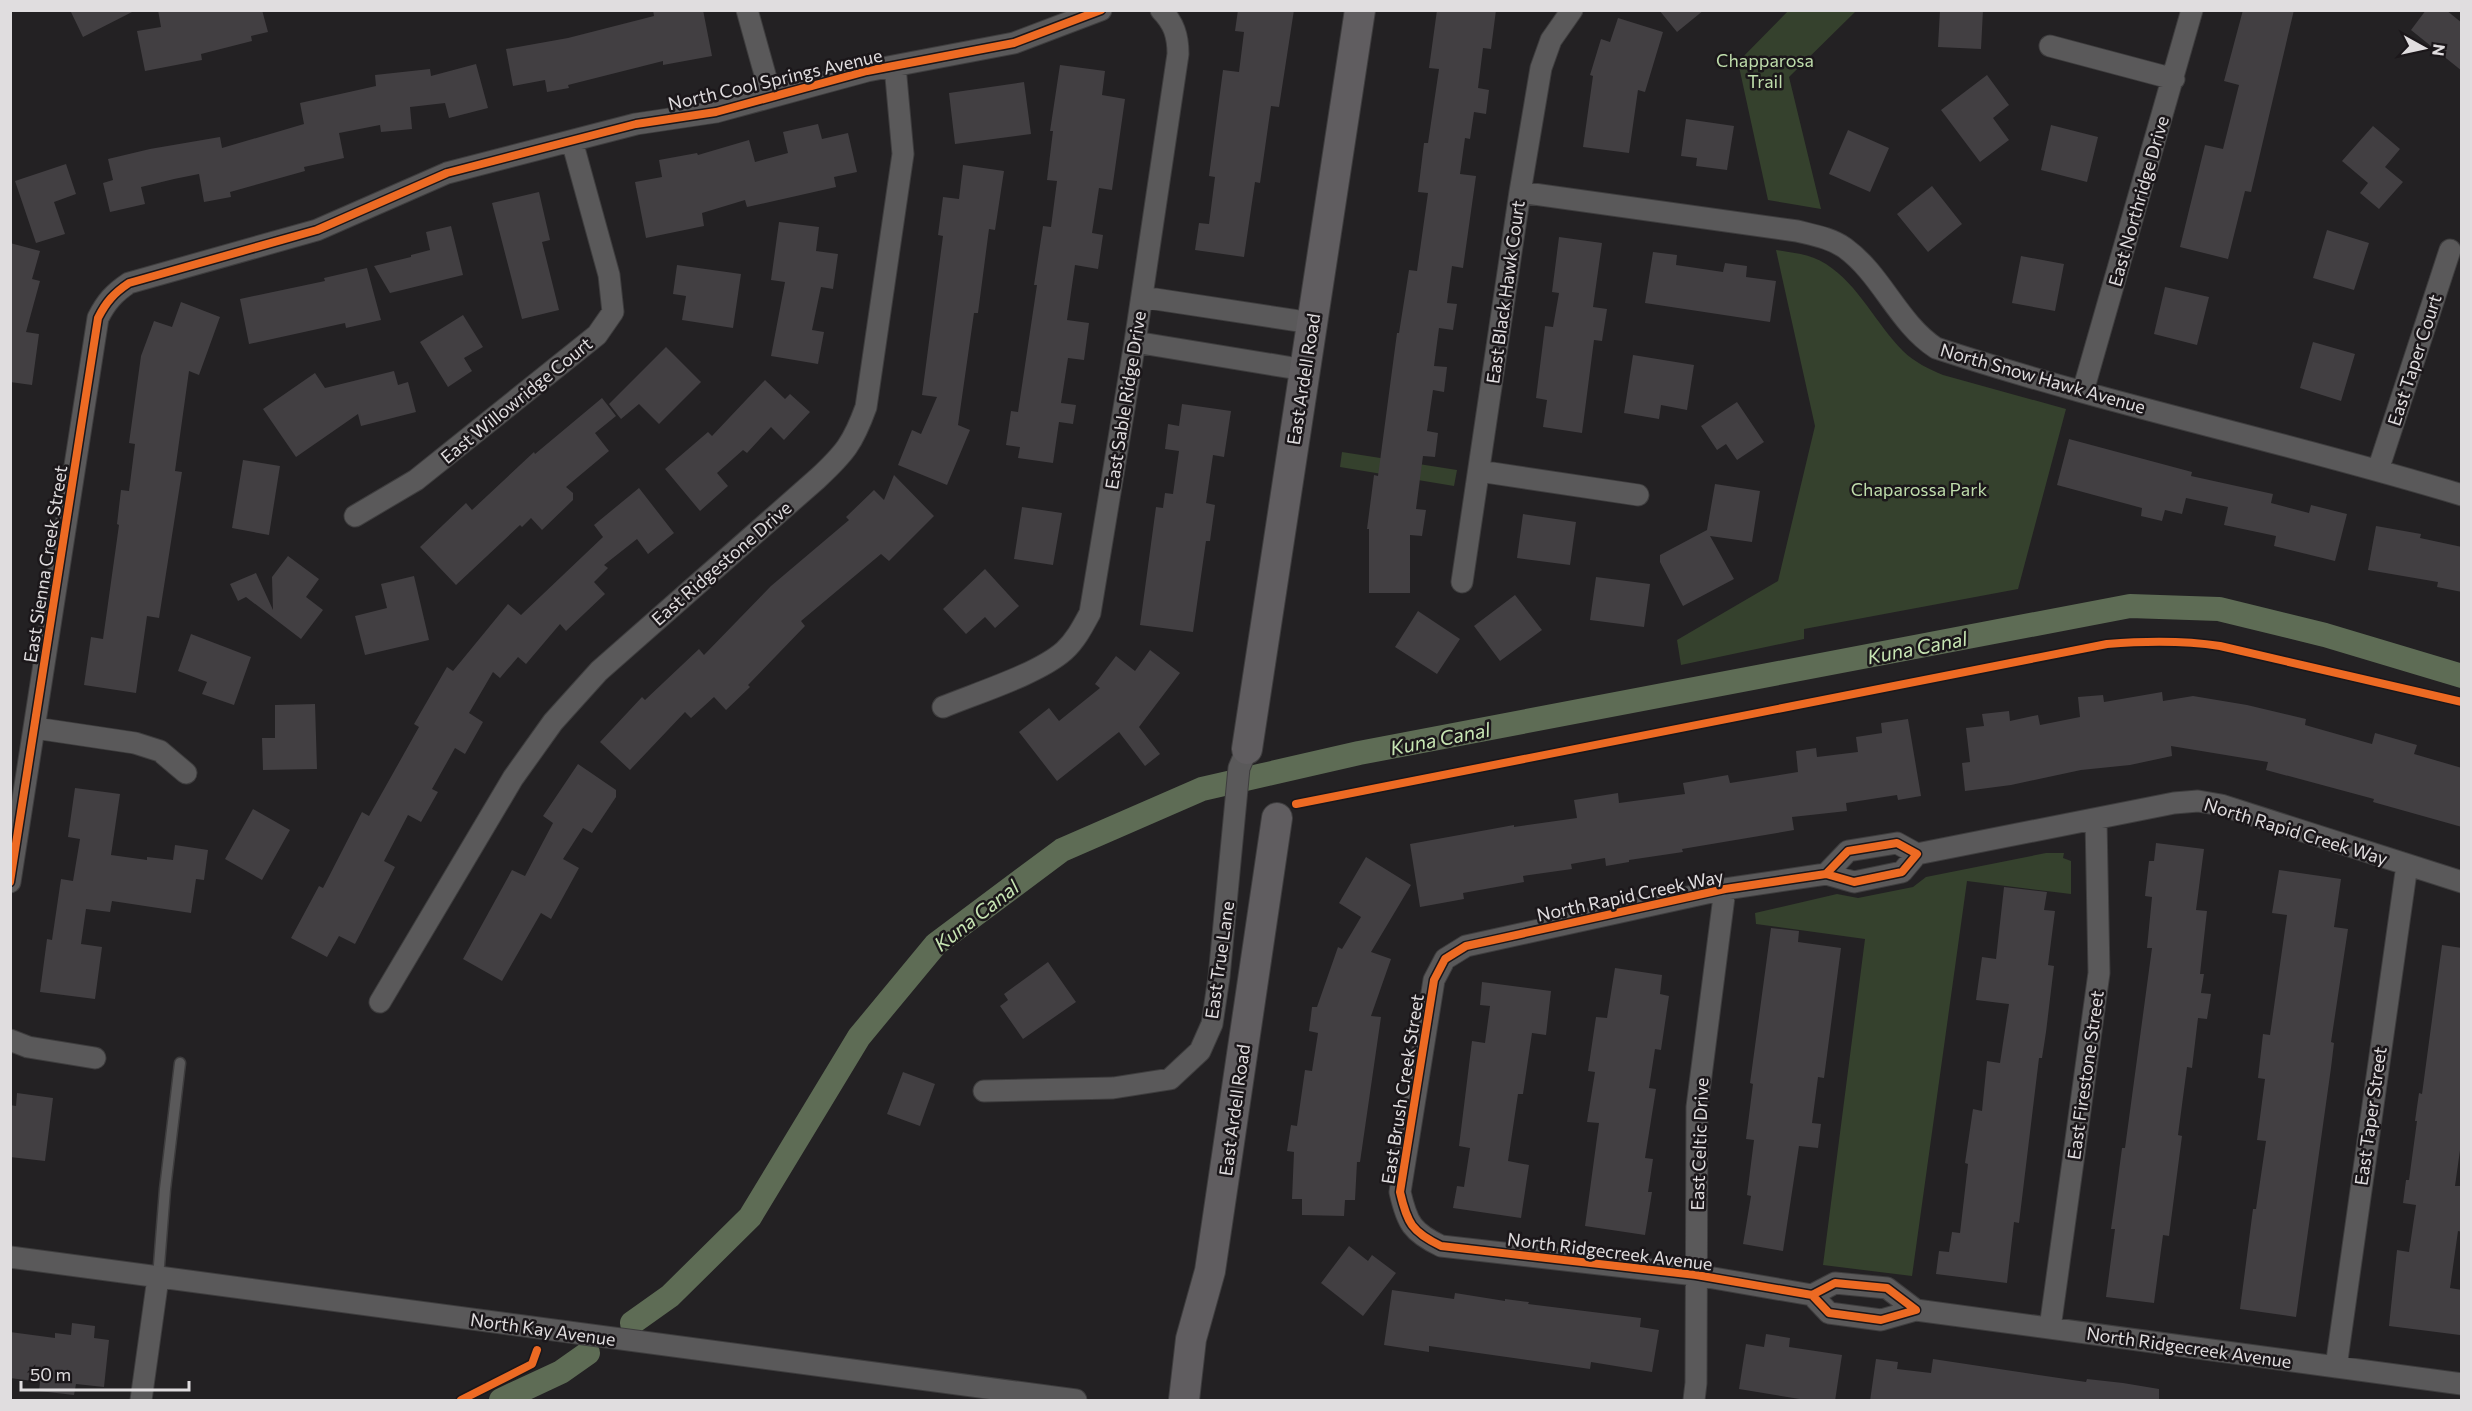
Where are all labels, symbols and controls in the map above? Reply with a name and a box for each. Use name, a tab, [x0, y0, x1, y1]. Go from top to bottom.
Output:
north arrow	[2394, 18, 2454, 78]
text: N	[2429, 43, 2450, 57]
street label: North Cool Springs Avenue	[666, 44, 884, 114]
park label: Chapparosa Trail	[1716, 49, 1814, 92]
street label: East Northridge Drive	[2103, 113, 2173, 289]
street label: East Black Hawk Court	[1481, 199, 1529, 385]
street label: East Taper Court	[2382, 291, 2446, 429]
street label: East Sable Ridge Drive	[1100, 309, 1150, 491]
street label: East Ardell Road	[1282, 312, 1324, 446]
street label: East Willowridge Court	[436, 332, 596, 468]
street label: North Snow Hawk Avenue	[1938, 338, 2148, 418]
street label: East Sienna Creek Street	[19, 464, 71, 664]
park label: Chaparossa Park	[1851, 478, 1987, 500]
street label: East Ridgestone Drive	[647, 496, 795, 630]
water label: Kuna Canal	[1865, 625, 1970, 668]
water label: Kuna Canal	[1388, 716, 1493, 759]
street label: North Rapid Creek Way	[2202, 793, 2390, 869]
street label: North Rapid Creek Way	[1535, 864, 1725, 926]
water label: Kuna Canal	[929, 874, 1024, 956]
street label: East True Lane	[1200, 900, 1238, 1020]
street label: East Firestone Street	[2062, 989, 2108, 1161]
street label: East Brush Creek Street	[1376, 992, 1428, 1186]
street label: East Ardell Road	[1214, 1043, 1254, 1177]
street label: East Taper Street	[2349, 1045, 2391, 1187]
street label: East Celtic Drive	[1686, 1077, 1712, 1211]
street label: North Ridgecreek Avenue	[1506, 1227, 1714, 1275]
street label: North Kay Avenue	[469, 1308, 617, 1350]
street label: North Ridgecreek Avenue	[2085, 1322, 2293, 1372]
scale bar	[21, 1354, 189, 1392]
text: 50 m	[30, 1363, 71, 1385]

